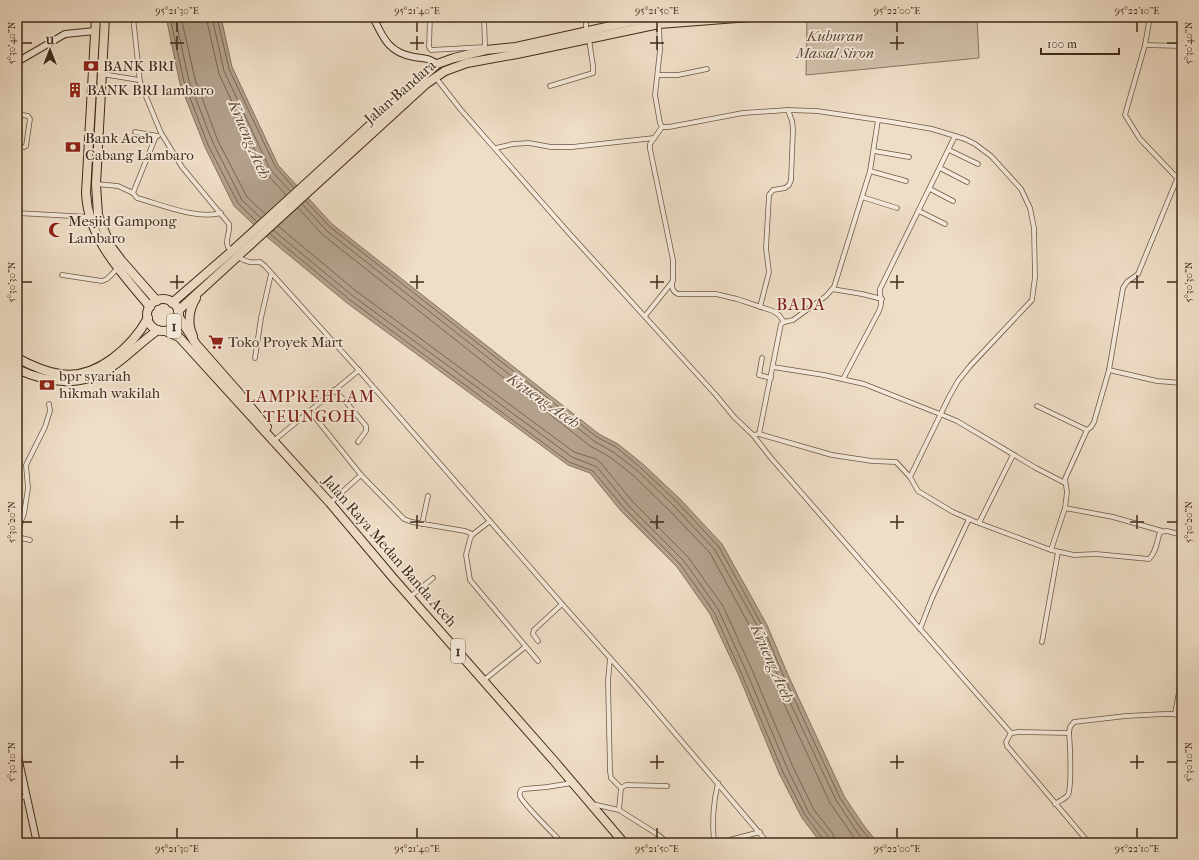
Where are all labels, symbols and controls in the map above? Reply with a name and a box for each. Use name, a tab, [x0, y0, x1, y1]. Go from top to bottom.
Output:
text: 95°21'30"E	[155, 5, 199, 17]
text: 95°21'40"E	[394, 5, 440, 17]
text: 95°21'50"E	[635, 5, 679, 17]
text: 95°22'00"E	[874, 5, 920, 17]
text: 95°22'10"E	[1115, 5, 1159, 17]
text: 5°30'40"N	[6, 21, 18, 64]
text: 5°30'40"N	[1183, 21, 1195, 64]
park label: Kuburan Massal Siron	[795, 27, 874, 62]
north arrow	[30, 30, 70, 70]
scale bar	[1041, 30, 1119, 56]
text: U	[45, 34, 55, 47]
text: 100 m	[1047, 37, 1077, 51]
street label: Jalan Bandara	[360, 55, 440, 129]
bank icon: BANK BRI	[82, 57, 100, 75]
place label: BANK BRI	[103, 57, 175, 75]
building icon: BANK BRI lambaro	[66, 81, 84, 99]
place label: BANK BRI lambaro	[87, 81, 214, 99]
water label: Krueng Aceh	[224, 96, 275, 182]
place label: Bank Aceh Cabang Lambaro	[85, 129, 194, 164]
bank icon: Bank Aceh Cabang Lambaro	[64, 138, 82, 156]
place label: Mesjid Gampong Lambaro	[68, 212, 177, 247]
mosque icon: Mesjid Gampong Lambaro	[47, 221, 65, 239]
text: 5°30'30"N	[6, 261, 18, 302]
text: 5°30'30"N	[1183, 261, 1195, 302]
district label: BADA	[776, 294, 826, 314]
road number: 1	[167, 314, 181, 338]
supermarket icon: Toko Proyek Mart	[207, 333, 225, 351]
place label: Toko Proyek Mart	[228, 333, 344, 351]
place label: bpr syariah hikmah wakilah	[58, 367, 161, 402]
water label: Krueng Aceh	[503, 368, 584, 432]
bank icon: bpr syariah hikmah wakilah	[38, 376, 56, 394]
district label: LAMPREHLAM TEUNGOH	[245, 386, 375, 426]
street label: Jalan Raya Medan Banda Aceh	[319, 471, 461, 631]
text: 5°30'20"N	[6, 501, 18, 543]
text: 5°30'20"N	[1183, 501, 1195, 543]
water label: Krueng Aceh	[746, 620, 798, 705]
road number: 1	[451, 639, 465, 663]
text: 5°30'10"N	[6, 741, 18, 782]
text: 5°30'10"N	[1183, 741, 1195, 782]
text: 95°21'30"E	[155, 843, 199, 855]
text: 95°21'40"E	[394, 843, 440, 855]
text: 95°21'50"E	[635, 843, 679, 855]
text: 95°22'00"E	[874, 843, 920, 855]
text: 95°22'10"E	[1115, 843, 1159, 855]

